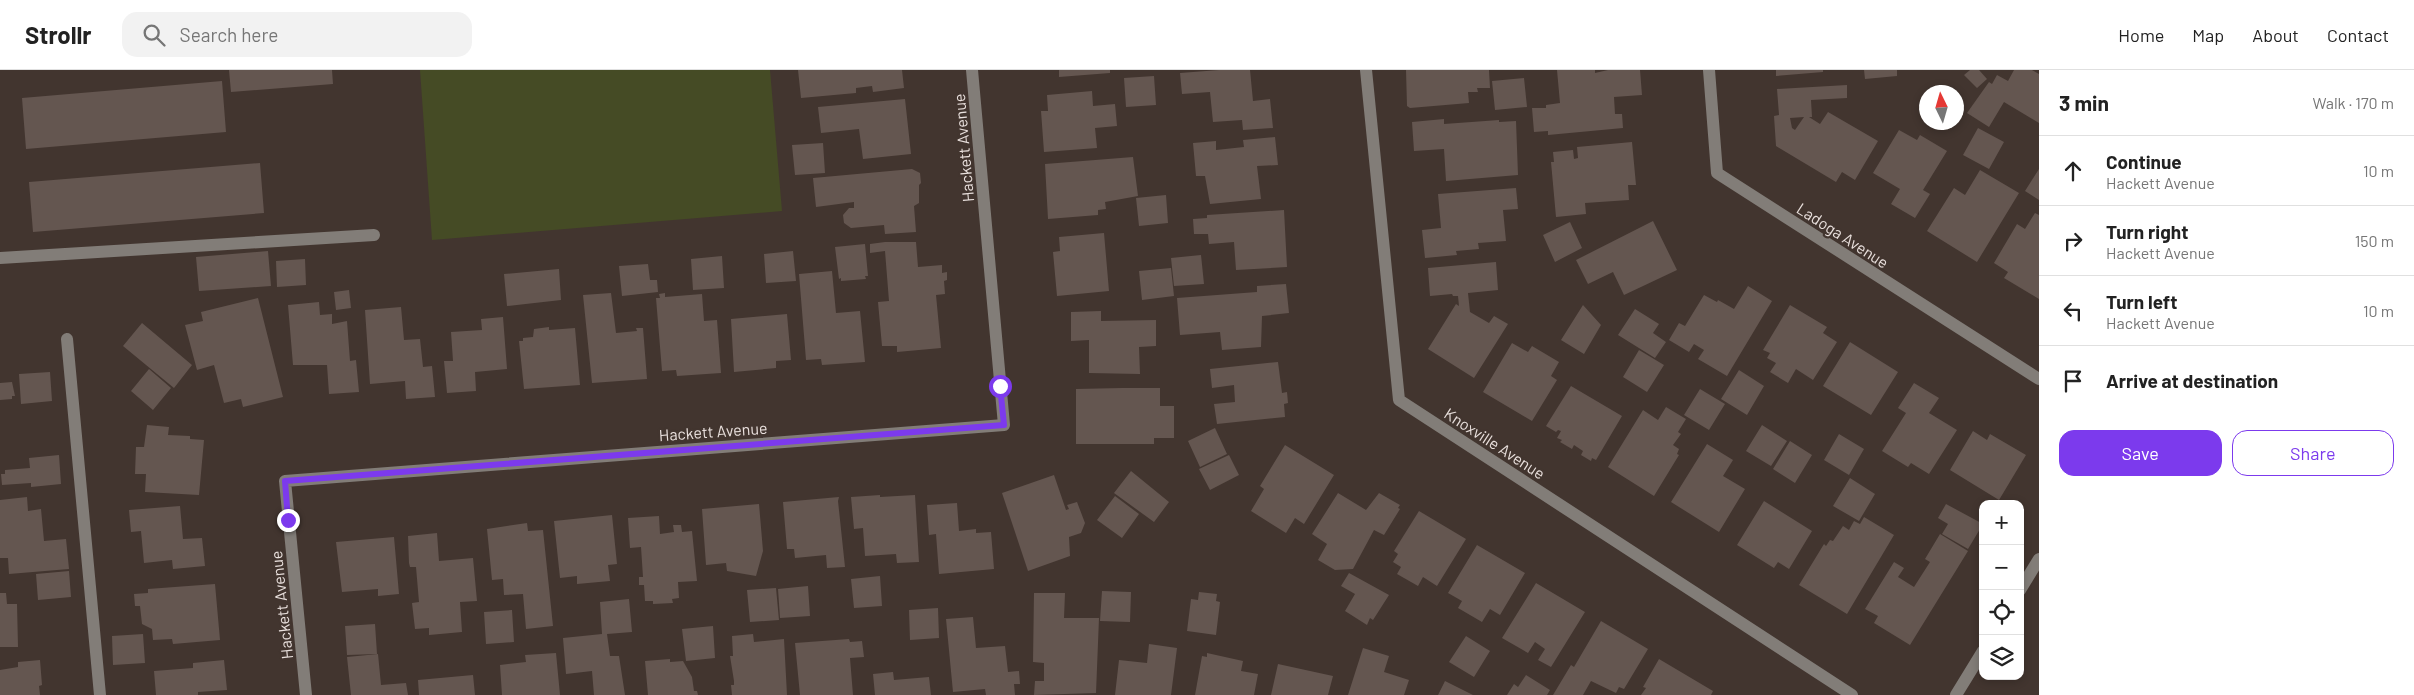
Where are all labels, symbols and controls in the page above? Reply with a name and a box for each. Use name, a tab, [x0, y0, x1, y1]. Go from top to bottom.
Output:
search box	[122, 12, 472, 57]
text: Strollr	[25, 20, 92, 49]
icon: search	[140, 21, 168, 49]
text: Search here	[180, 23, 278, 46]
text: Home	[2118, 24, 2164, 46]
text: Map	[2192, 24, 2224, 46]
text: About	[2252, 24, 2299, 46]
text: Contact	[2327, 24, 2389, 46]
north arrow	[1919, 85, 1964, 130]
text: 3 min	[2059, 90, 2109, 115]
street label: Hackett Avenue	[949, 93, 977, 203]
text: Walk · 170 m	[2312, 93, 2394, 112]
text: Continue	[2106, 150, 2182, 173]
icon: ahead	[2059, 157, 2087, 185]
text: 10 m	[2363, 161, 2394, 180]
text: Hackett Avenue	[2106, 173, 2215, 192]
street label: Ladoga Avenue	[1794, 198, 1892, 272]
text: Turn right	[2106, 220, 2188, 243]
icon: right	[2059, 227, 2087, 255]
text: 150 m	[2355, 231, 2394, 250]
text: Hackett Avenue	[2106, 243, 2215, 262]
text: Turn left	[2106, 290, 2177, 313]
icon: left	[2059, 297, 2087, 325]
text: 10 m	[2363, 301, 2394, 320]
text: Hackett Avenue	[2106, 313, 2215, 332]
icon: arrive	[2059, 367, 2087, 395]
text: Arrive at destination	[2106, 369, 2278, 392]
route start	[989, 375, 1012, 398]
street label: Knoxville Avenue	[1441, 403, 1549, 483]
street label: Hackett Avenue	[658, 418, 768, 444]
button: Save	[2059, 430, 2222, 476]
button: Share	[2232, 430, 2394, 476]
map controls	[1979, 500, 2024, 680]
button: +	[1979, 500, 2024, 545]
route end	[277, 509, 300, 532]
button: −	[1979, 545, 2024, 590]
street label: Hackett Avenue	[266, 550, 296, 660]
button: locate	[1979, 590, 2024, 635]
button: layers	[1979, 635, 2024, 680]

